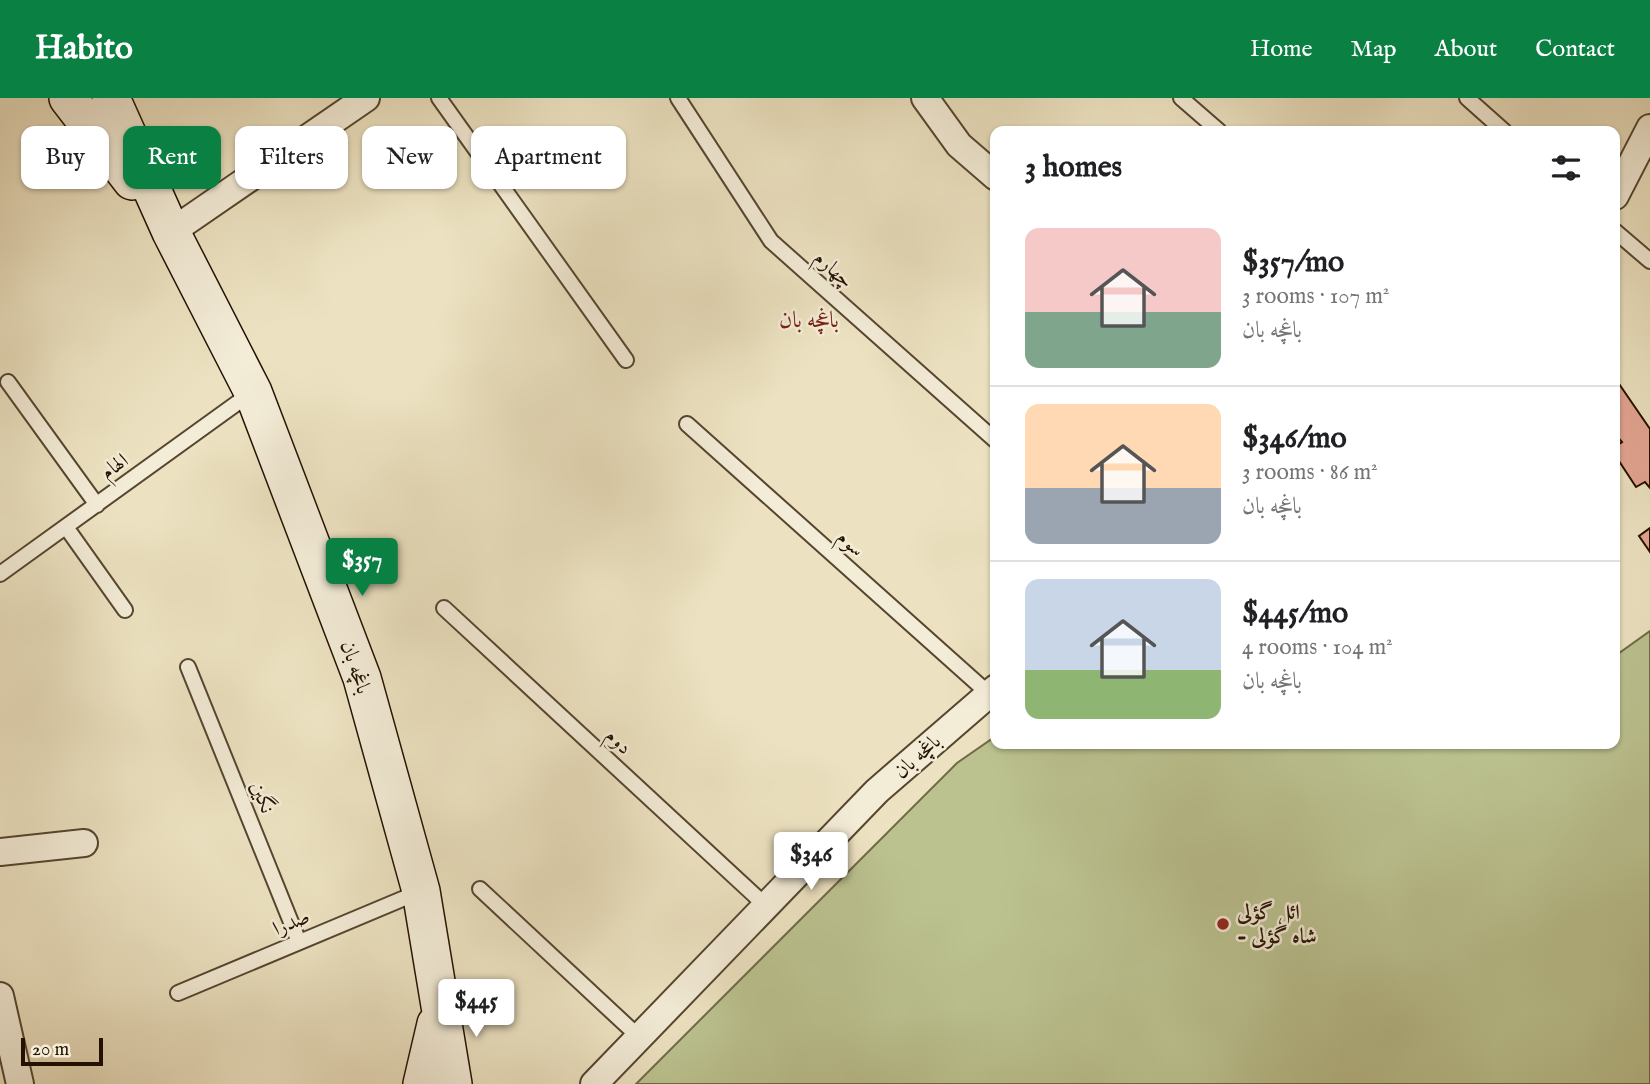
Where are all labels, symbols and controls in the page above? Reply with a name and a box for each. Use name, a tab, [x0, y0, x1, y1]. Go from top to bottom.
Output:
text: Habito	[35, 28, 133, 70]
text: Home	[1250, 34, 1313, 65]
text: Map	[1351, 34, 1397, 65]
text: About	[1435, 34, 1497, 65]
text: Contact	[1535, 34, 1615, 65]
chip: Buy	[21, 126, 109, 189]
chip: Rent	[123, 126, 221, 189]
chip: Filters	[235, 126, 348, 189]
chip: New	[362, 126, 457, 189]
chip: Apartment	[471, 126, 626, 189]
text: 3 homes	[1025, 149, 1122, 187]
icon: filters	[1547, 149, 1585, 187]
text: $357/mo	[1242, 244, 1344, 282]
street label: چهارم	[805, 245, 859, 297]
icon: home	[1081, 256, 1165, 340]
text: 3 rooms · 107 m²	[1242, 282, 1390, 311]
district label: باغچه بان	[779, 306, 839, 335]
text: باغچه بان	[1242, 316, 1302, 345]
text: $346/mo	[1242, 420, 1347, 458]
icon: home	[1081, 432, 1165, 516]
street label: الهام	[95, 448, 136, 489]
text: 3 rooms · 86 m²	[1242, 458, 1378, 487]
text: باغچه بان	[1242, 492, 1302, 521]
street label: سوم	[828, 524, 870, 566]
pin: $357	[321, 538, 403, 598]
text: $357	[342, 546, 382, 575]
text: $445/mo	[1242, 595, 1348, 633]
icon: home	[1081, 607, 1165, 691]
text: 4 rooms · 104 m²	[1242, 633, 1393, 662]
street label: باغچه بان	[333, 637, 376, 698]
text: باغچه بان	[1242, 667, 1302, 696]
street label: دوم	[597, 723, 637, 763]
street label: باغچه بان	[889, 729, 947, 785]
street label: نگین	[243, 777, 281, 818]
pin: $346	[770, 832, 852, 892]
text: $346	[790, 840, 832, 869]
place label: ائل گؤلی - شاه گؤلی	[1236, 900, 1317, 951]
street label: صدرا	[269, 904, 314, 943]
marker: ائل گؤلی - شاه گؤلی	[1215, 916, 1231, 932]
pin: $445	[435, 979, 517, 1039]
text: $445	[454, 987, 498, 1016]
scale bar	[21, 1035, 103, 1067]
text: 20 m	[32, 1038, 69, 1062]

